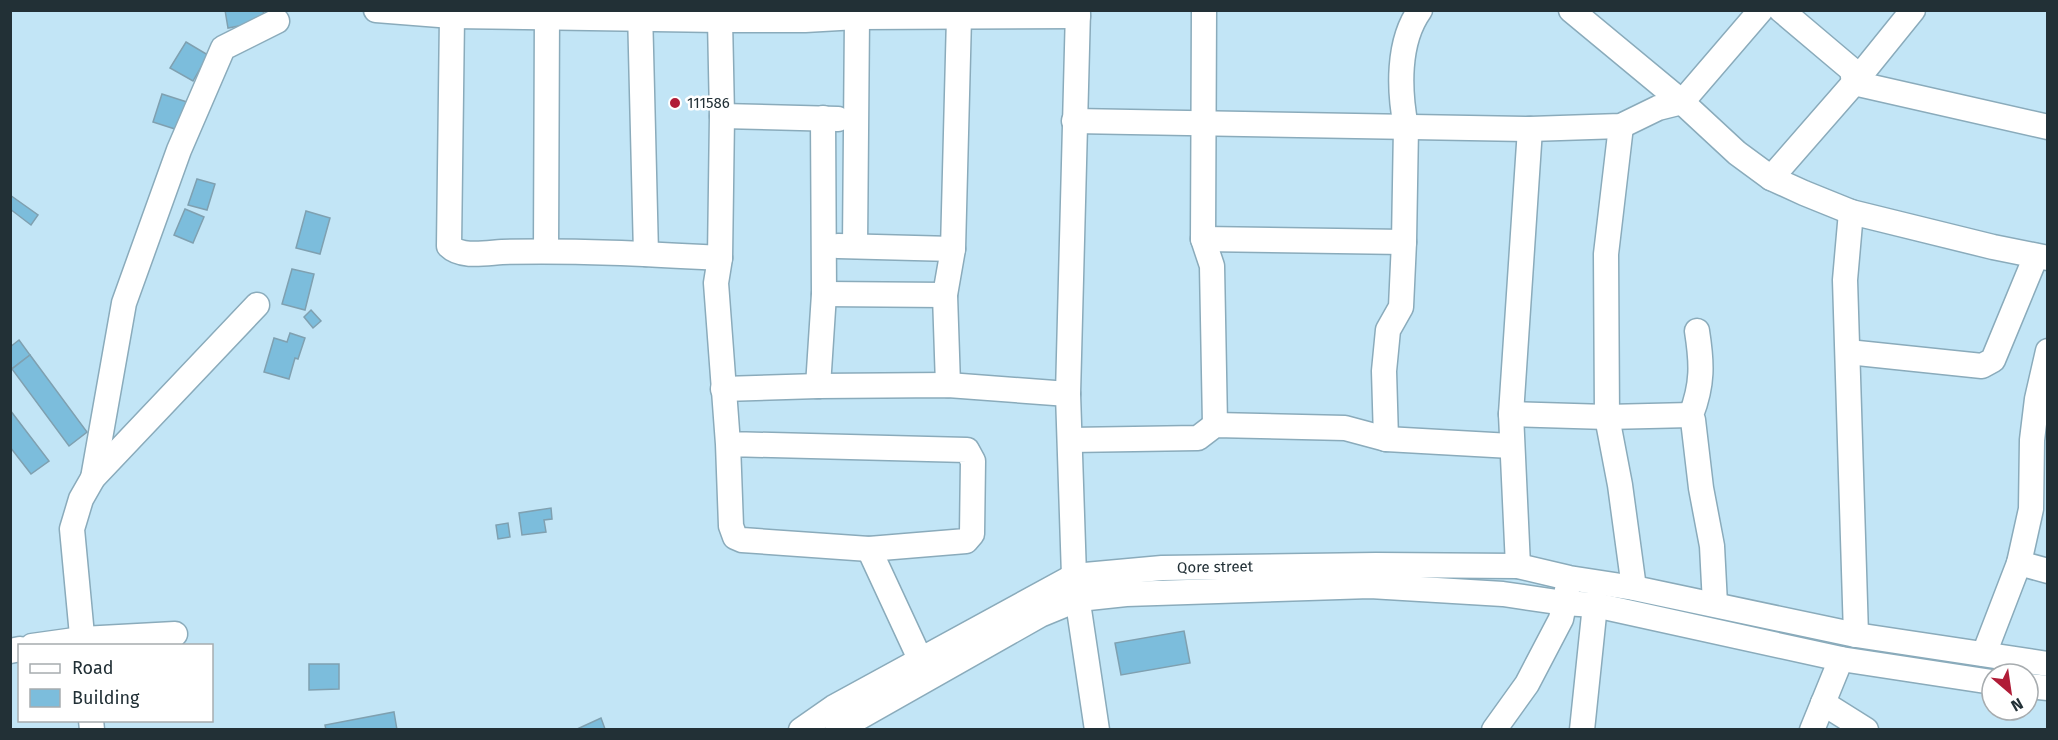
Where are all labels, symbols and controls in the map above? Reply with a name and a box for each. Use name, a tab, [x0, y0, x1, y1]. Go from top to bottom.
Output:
place label: 111586	[687, 94, 730, 112]
marker: 111586	[668, 96, 682, 110]
street label: Qore street	[1177, 557, 1254, 577]
legend	[18, 644, 213, 722]
text: Road	[72, 657, 114, 679]
north arrow	[1980, 662, 2040, 722]
text: Building	[72, 687, 140, 709]
text: N	[2008, 694, 2026, 716]

